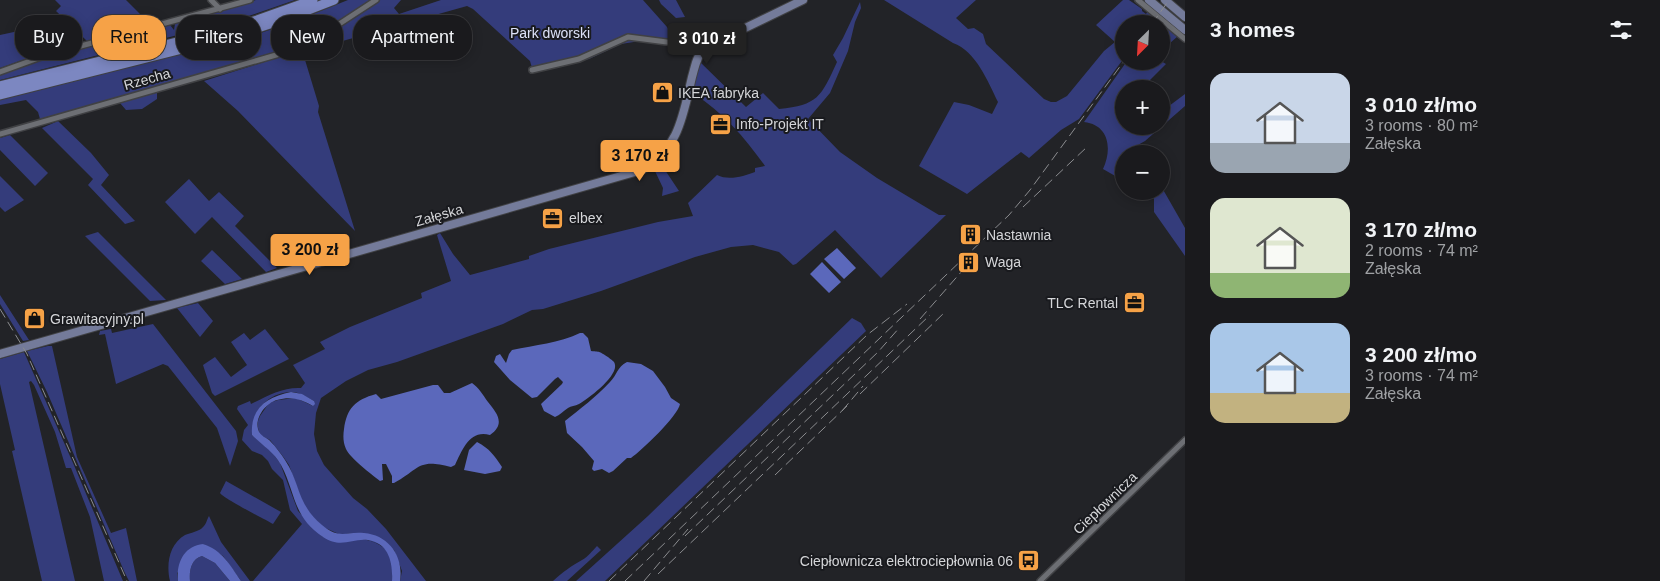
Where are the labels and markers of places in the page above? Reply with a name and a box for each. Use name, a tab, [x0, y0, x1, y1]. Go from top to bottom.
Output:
pin: 3 010 zł	[655, 22, 759, 65]
shop icon: IKEA fabryka	[650, 81, 674, 105]
place label: IKEA fabryka	[678, 85, 759, 101]
office icon: Info-Projekt IT	[708, 112, 732, 136]
place label: Info-Projekt IT	[736, 116, 824, 132]
pin: 3 170 zł	[588, 140, 692, 182]
office icon: elbex	[541, 206, 565, 230]
place label: elbex	[569, 210, 602, 226]
building icon: Nastawnia	[958, 223, 982, 247]
place label: Nastawnia	[986, 227, 1052, 243]
pin: 3 200 zł	[258, 234, 362, 276]
building icon: Waga	[957, 250, 981, 274]
place label: Waga	[985, 254, 1021, 270]
office icon: TLC Rental	[1122, 291, 1146, 315]
place label: TLC Rental	[1047, 295, 1118, 311]
shop icon: Grawitacyjny.pl	[22, 307, 46, 331]
place label: Grawitacyjny.pl	[50, 311, 144, 327]
bus stop icon: Ciepłownicza elektrociepłownia 06	[1017, 549, 1041, 573]
place label: Ciepłownicza elektrociepłownia 06	[800, 553, 1013, 569]

